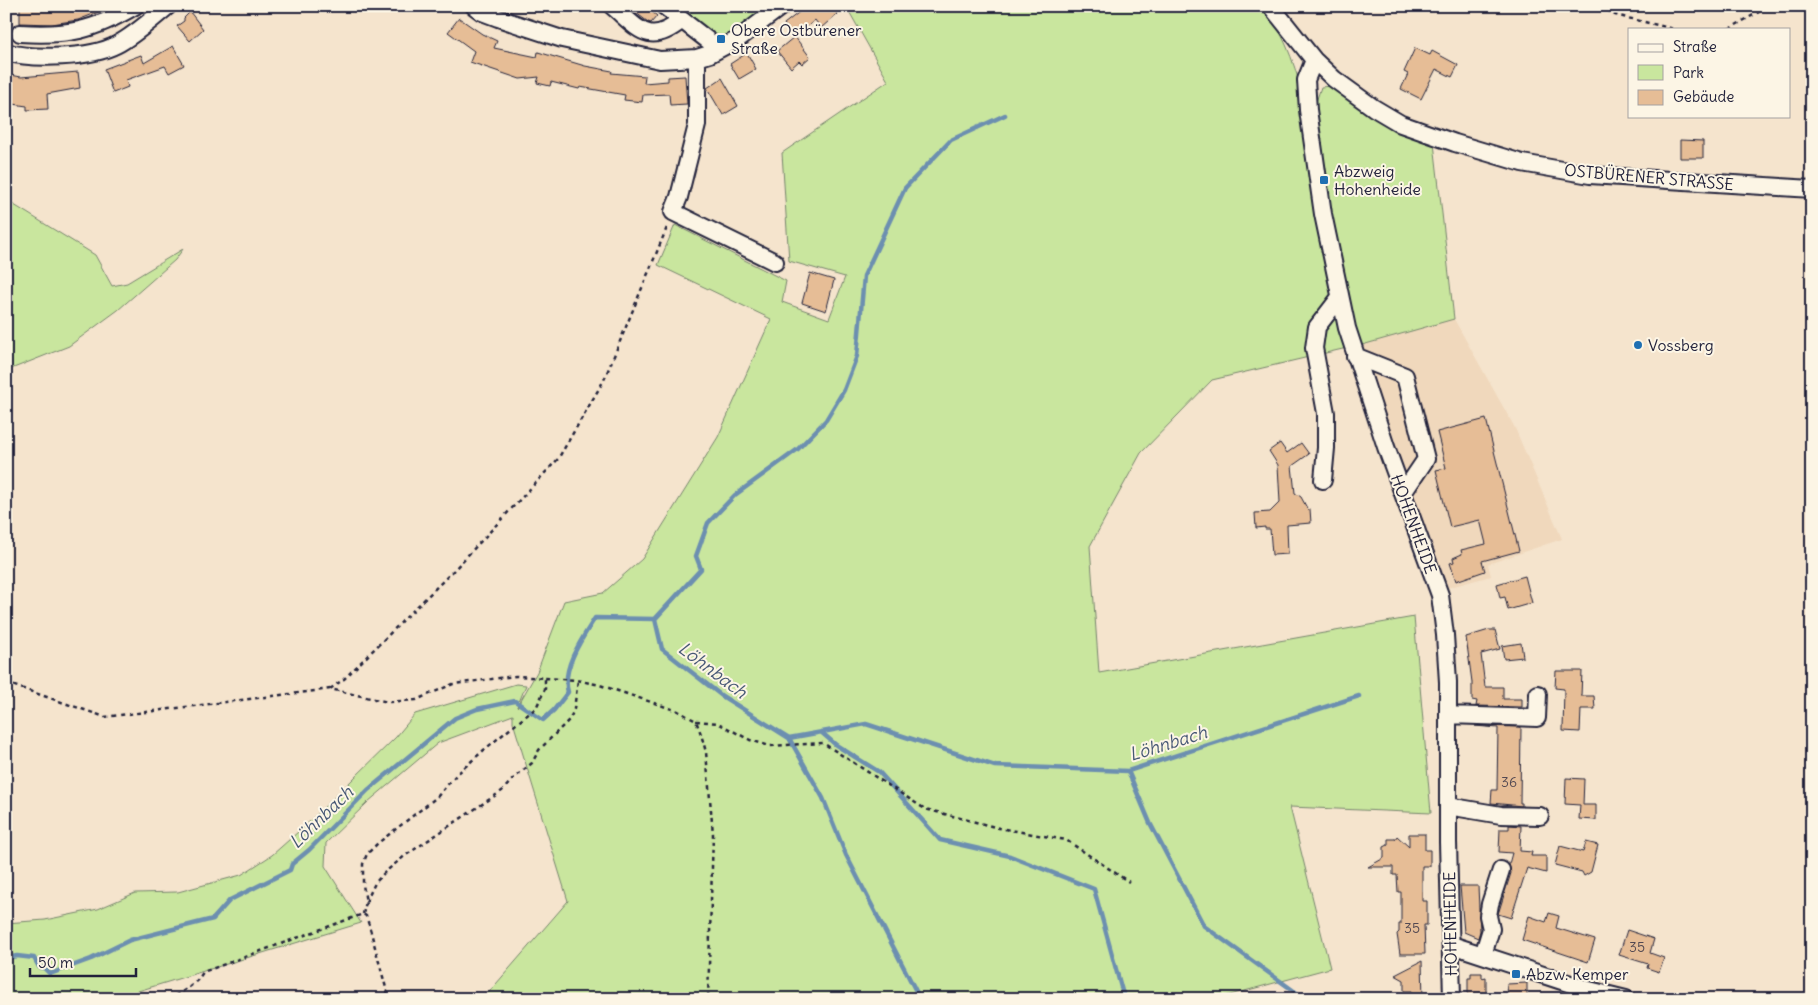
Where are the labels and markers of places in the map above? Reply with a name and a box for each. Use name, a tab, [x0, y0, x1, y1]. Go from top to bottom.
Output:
place label: Obere Ostbürener Straße	[731, 20, 862, 58]
marker: Obere Ostbürener Straße	[715, 33, 727, 45]
place label: Abzweig Hohenheide	[1334, 161, 1421, 199]
marker: Abzweig Hohenheide	[1318, 174, 1330, 186]
place label: Vossberg	[1648, 335, 1714, 355]
marker: Vossberg	[1632, 339, 1644, 351]
place label: Abzw. Kemper	[1526, 964, 1629, 984]
marker: Abzw. Kemper	[1510, 968, 1522, 980]

